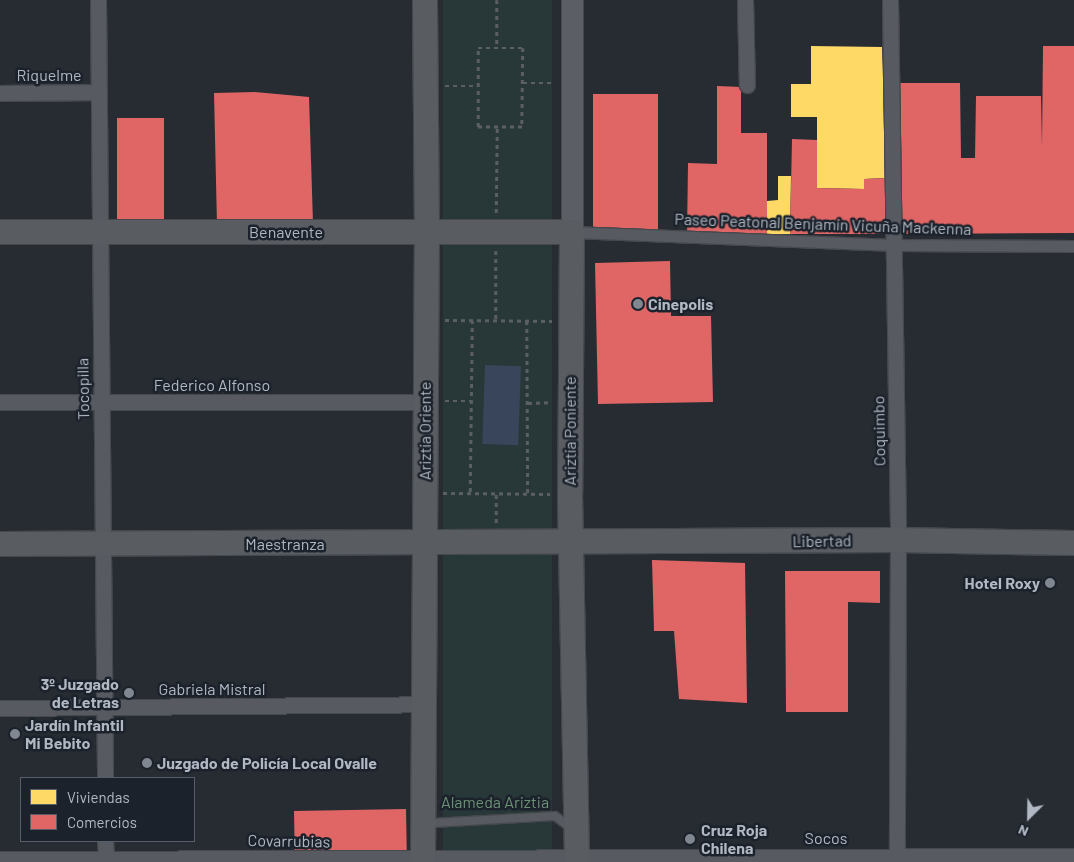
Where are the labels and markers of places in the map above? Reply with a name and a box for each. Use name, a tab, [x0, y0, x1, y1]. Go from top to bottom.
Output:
place label: Cinepolis	[648, 294, 713, 314]
marker: Cinepolis	[632, 298, 644, 310]
place label: Hotel Roxy	[965, 573, 1040, 593]
marker: Hotel Roxy	[1044, 577, 1056, 589]
place label: 3º Juzgado de Letras	[41, 674, 119, 712]
marker: 3º Juzgado de Letras	[123, 687, 135, 699]
place label: Jardín Infantil Mi Bebito	[25, 715, 124, 753]
marker: Jardín Infantil Mi Bebito	[9, 728, 21, 740]
place label: Juzgado de Policía Local Ovalle	[157, 753, 377, 773]
marker: Juzgado de Policía Local Ovalle	[141, 757, 153, 769]
place label: Cruz Roja Chilena	[701, 820, 767, 858]
marker: Cruz Roja Chilena	[683, 832, 697, 846]

